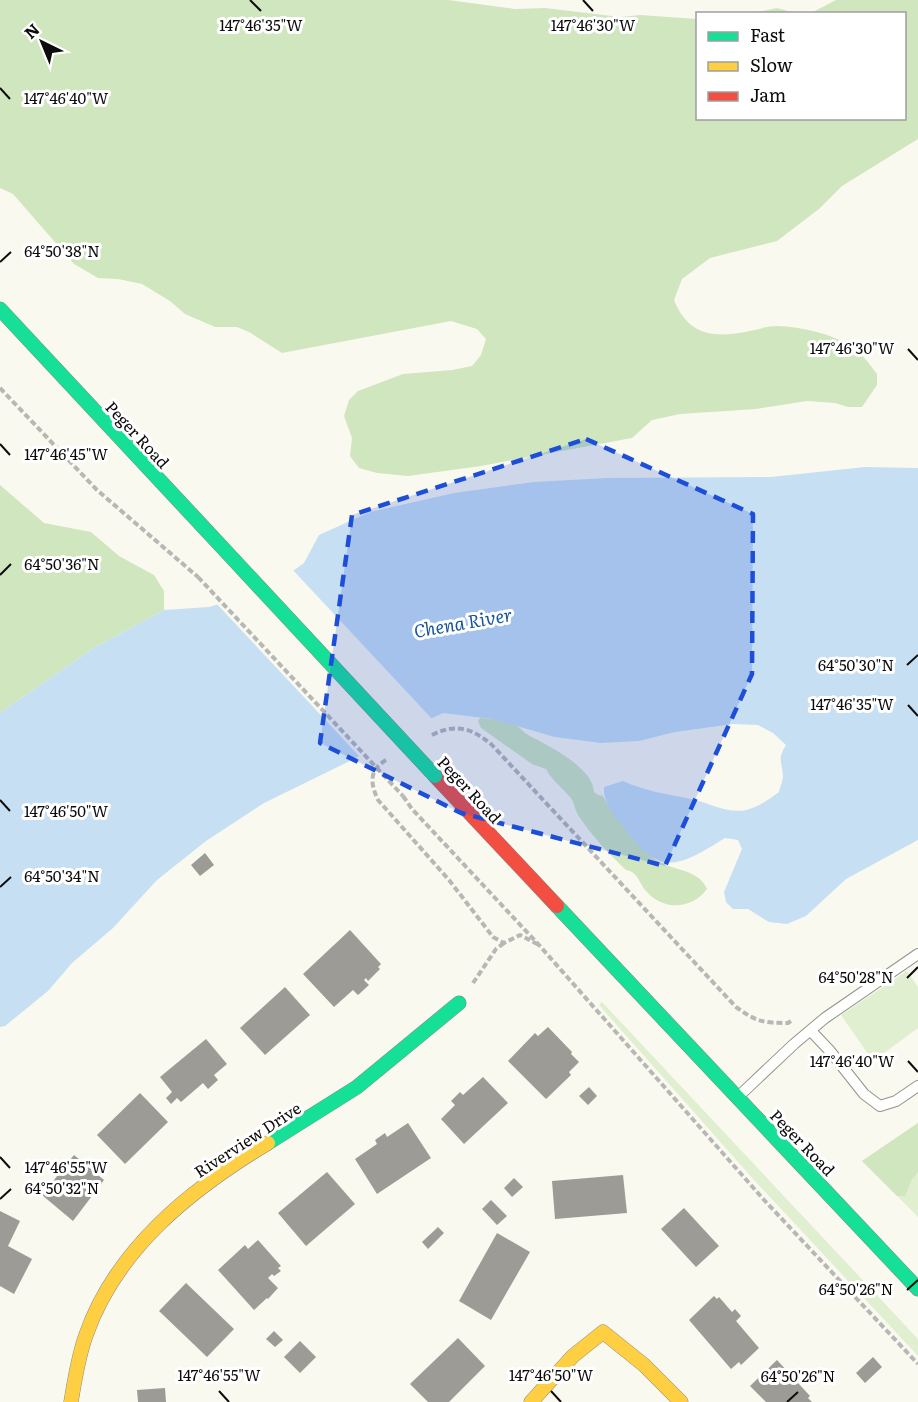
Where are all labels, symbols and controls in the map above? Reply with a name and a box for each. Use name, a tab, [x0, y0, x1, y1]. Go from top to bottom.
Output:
north arrow	[12, 12, 72, 72]
legend	[696, 12, 906, 120]
text: 147°46'35"W	[219, 13, 303, 36]
text: 147°46'30"W	[551, 13, 636, 36]
text: N	[18, 17, 44, 44]
text: Fast	[750, 21, 786, 48]
text: Slow	[750, 51, 793, 78]
text: Jam	[750, 81, 786, 108]
text: 147°46'40"W	[24, 86, 109, 109]
text: 64°50'38"N	[24, 239, 100, 262]
text: 147°46'30"W	[810, 336, 895, 359]
street label: Peger Road	[100, 395, 176, 473]
text: 147°46'45"W	[24, 442, 108, 465]
text: 64°50'36"N	[24, 552, 100, 575]
water label: Chena River	[412, 600, 514, 644]
text: 64°50'30"N	[818, 653, 894, 676]
text: 147°46'35"W	[810, 692, 894, 715]
street label: Peger Road	[432, 750, 508, 828]
text: 147°46'50"W	[24, 799, 109, 822]
text: 64°50'34"N	[24, 864, 100, 887]
text: 64°50'28"N	[819, 965, 893, 988]
text: 147°46'40"W	[810, 1049, 895, 1072]
street label: Riverview Drive	[189, 1095, 305, 1183]
street label: Peger Road	[765, 1103, 841, 1181]
text: 147°46'55"W	[24, 1155, 108, 1178]
text: 64°50'32"N	[25, 1176, 99, 1199]
text: 64°50'26"N	[819, 1277, 893, 1300]
text: 147°46'55"W	[177, 1363, 261, 1386]
text: 147°46'50"W	[509, 1363, 594, 1386]
text: 64°50'26"N	[761, 1364, 835, 1387]

